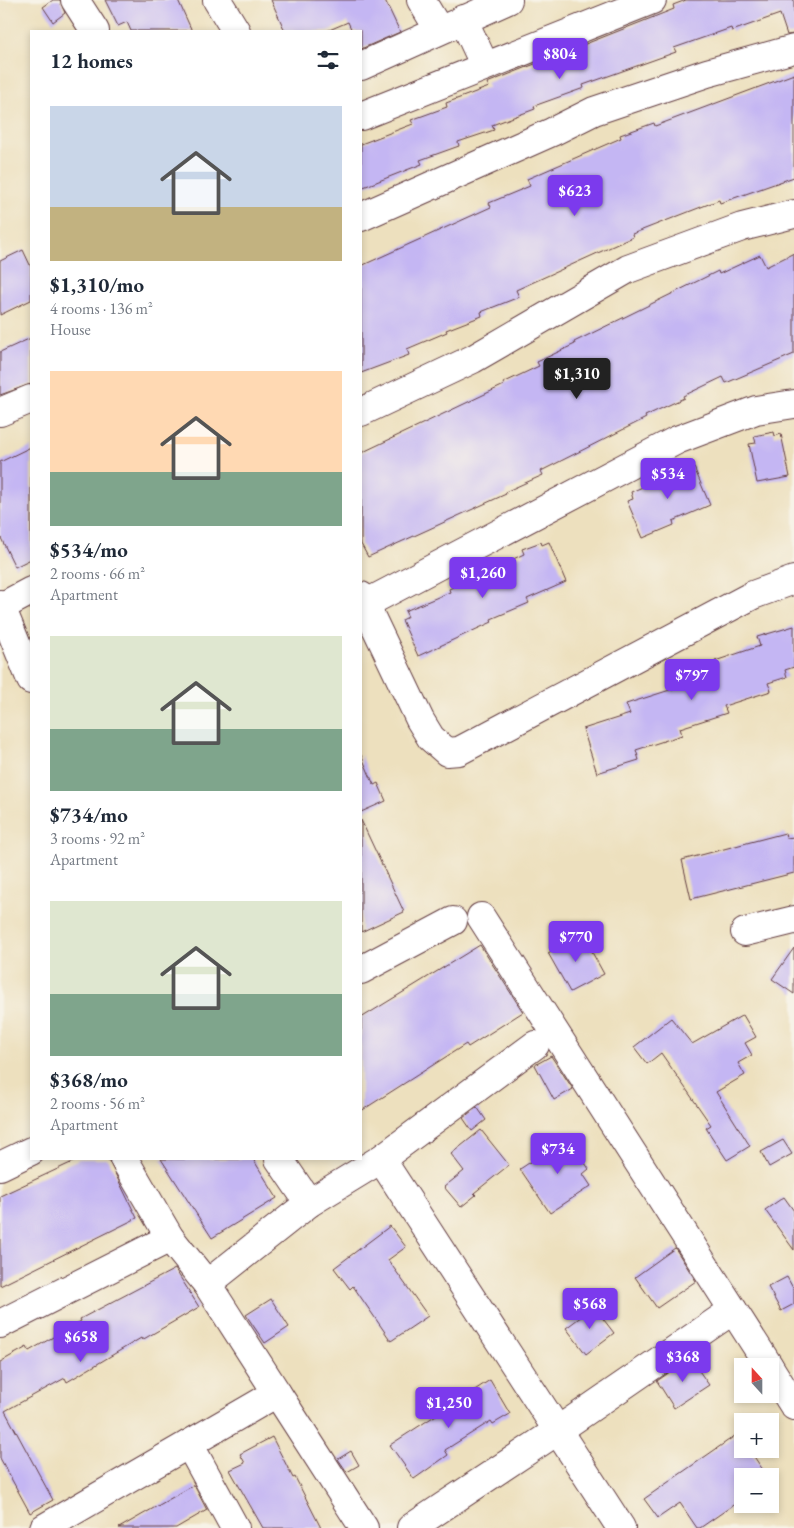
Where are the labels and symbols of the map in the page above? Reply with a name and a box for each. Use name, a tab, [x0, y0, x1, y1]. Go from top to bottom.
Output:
pin: $804	[530, 38, 590, 80]
pin: $623	[545, 174, 605, 217]
pin: $1,310	[536, 358, 618, 400]
pin: $534	[638, 458, 698, 500]
pin: $1,260	[442, 556, 524, 599]
pin: $797	[662, 658, 722, 701]
pin: $770	[546, 920, 606, 963]
pin: $734	[528, 1132, 588, 1175]
pin: $568	[560, 1288, 620, 1330]
pin: $658	[51, 1320, 111, 1363]
pin: $368	[653, 1340, 713, 1383]
north arrow	[734, 1358, 779, 1402]
pin: $1,250	[408, 1386, 490, 1429]

